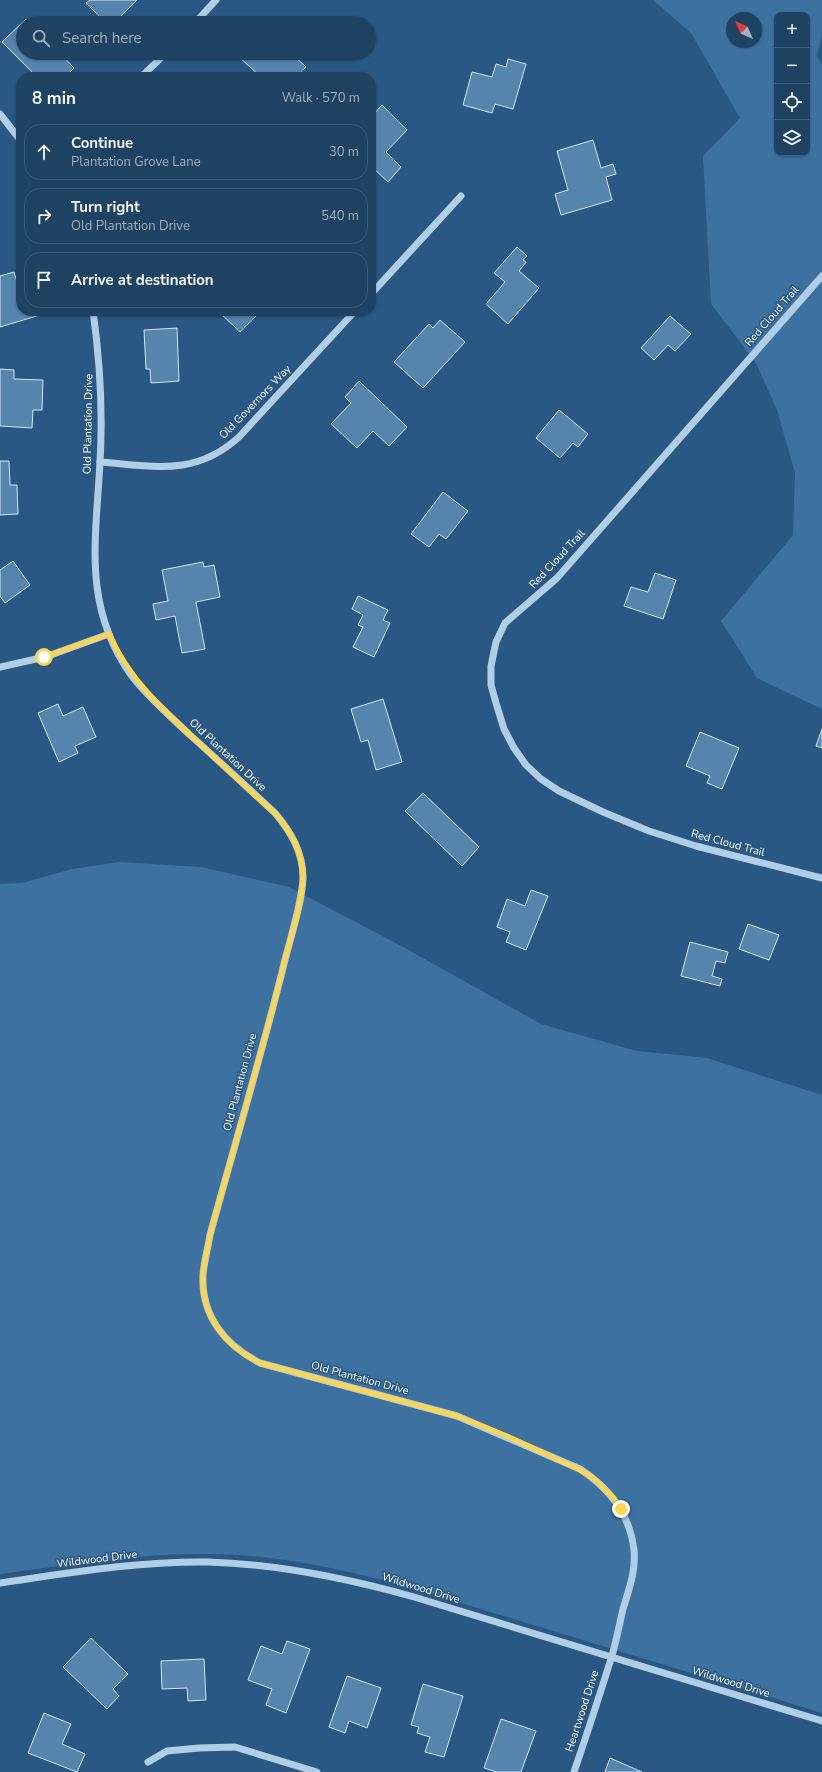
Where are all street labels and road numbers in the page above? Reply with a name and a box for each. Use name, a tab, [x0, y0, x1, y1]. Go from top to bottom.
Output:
street label: Red Cloud Trail	[741, 282, 803, 350]
street label: Old Governors Way	[216, 361, 295, 442]
street label: Old Plantation Drive	[80, 373, 96, 474]
street label: Red Cloud Trail	[526, 526, 589, 592]
street label: Old Plantation Drive	[186, 715, 270, 795]
street label: Red Cloud Trail	[689, 826, 767, 860]
street label: Old Plantation Drive	[220, 1031, 260, 1133]
street label: Old Plantation Drive	[309, 1358, 411, 1398]
street label: Wildwood Drive	[56, 1547, 138, 1571]
street label: Wildwood Drive	[380, 1569, 462, 1607]
street label: Wildwood Drive	[690, 1663, 772, 1701]
street label: Heartwood Drive	[562, 1668, 602, 1754]

